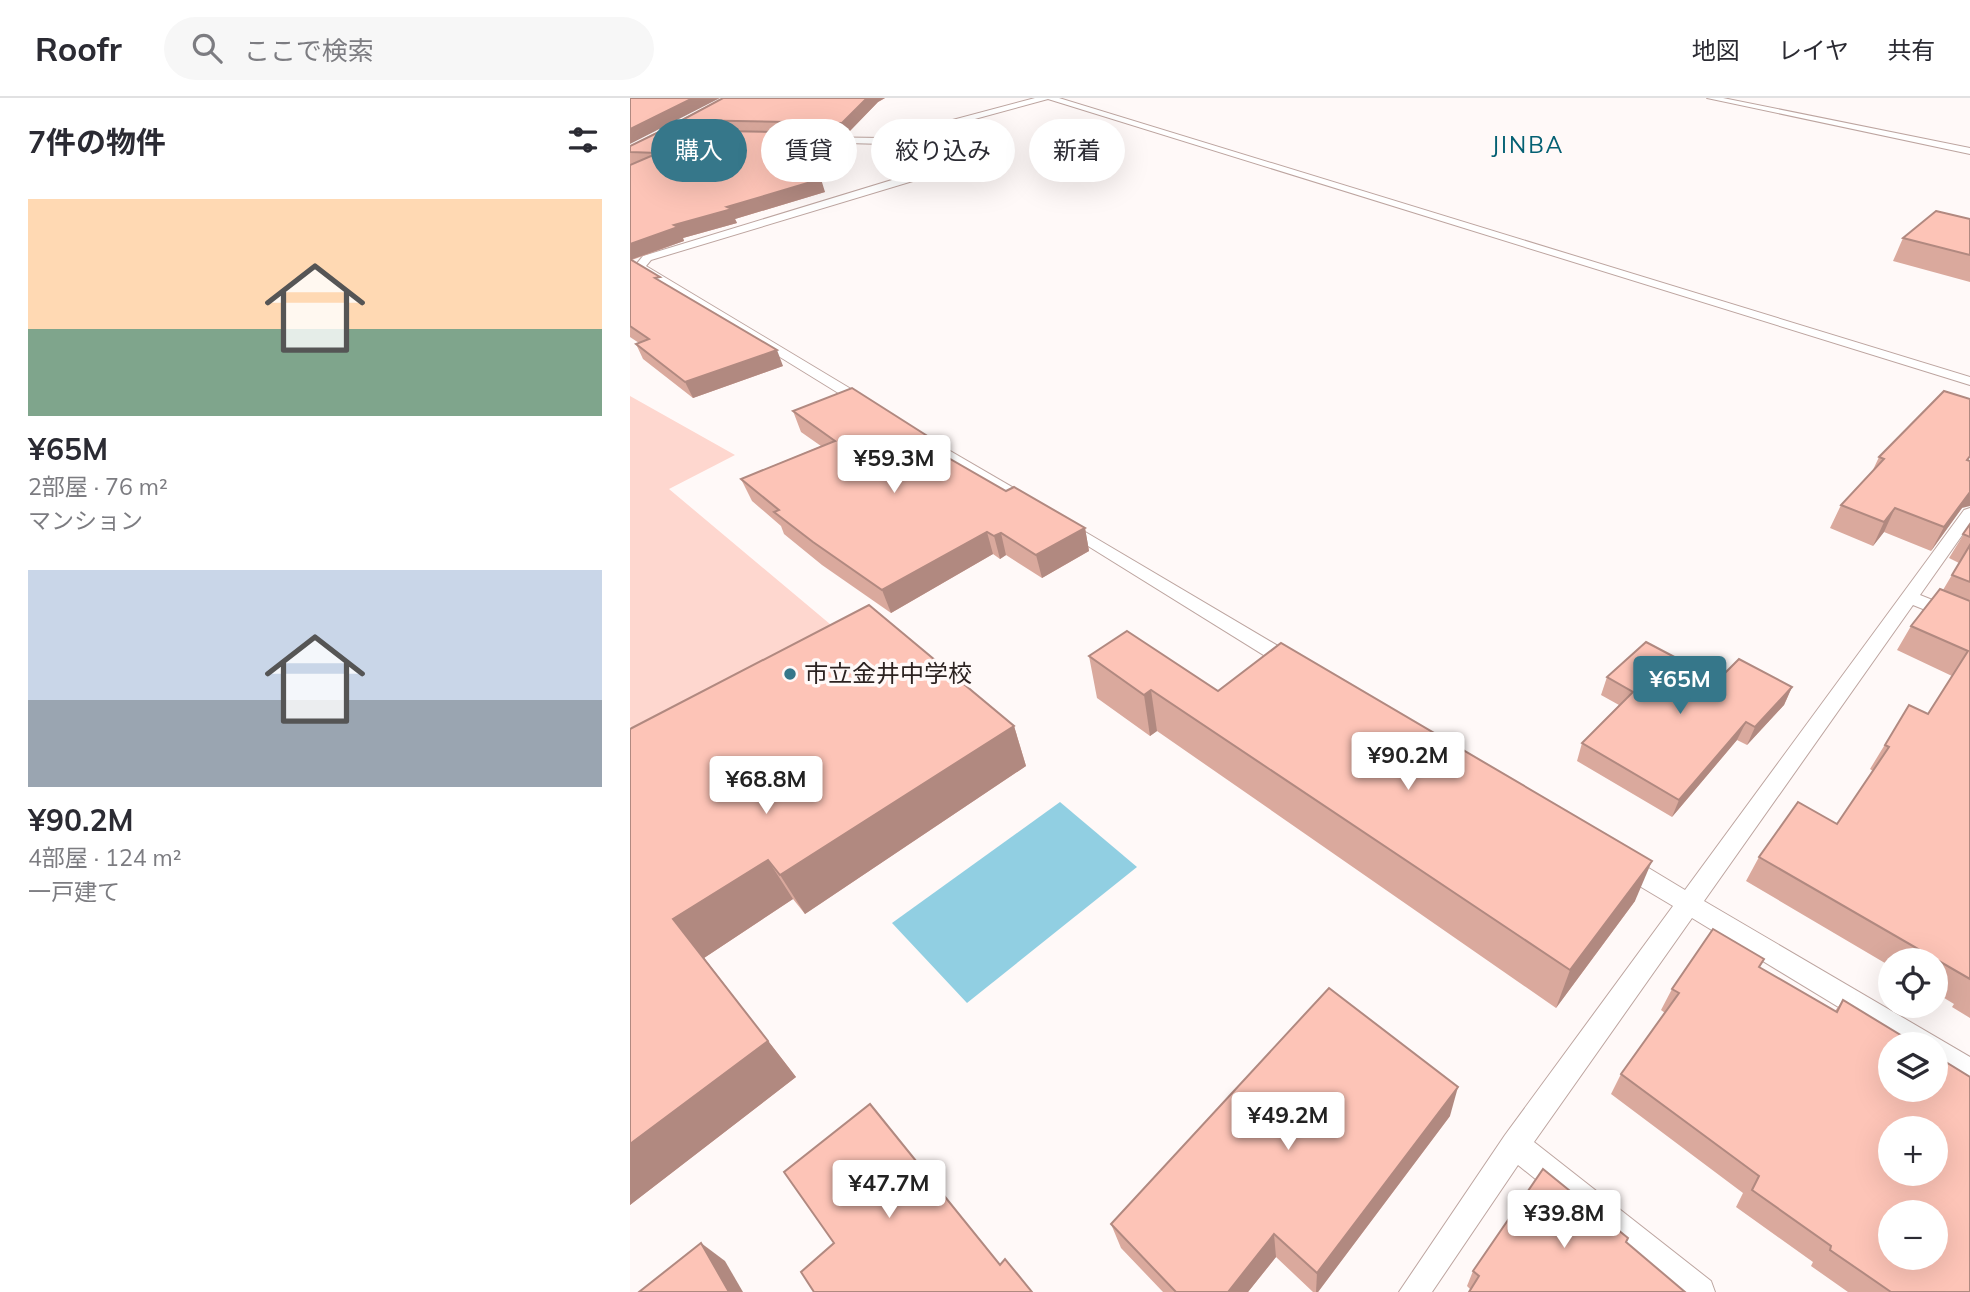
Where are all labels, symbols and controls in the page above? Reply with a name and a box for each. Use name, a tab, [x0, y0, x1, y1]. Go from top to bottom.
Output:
search box	[164, 17, 654, 80]
text: Roofr	[35, 28, 122, 69]
icon: search	[188, 29, 226, 67]
text: ここで検索	[244, 34, 374, 67]
text: 地図	[1692, 35, 1740, 65]
text: レイヤ	[1778, 35, 1849, 65]
text: 共有	[1887, 35, 1935, 65]
chip: 購入	[651, 119, 747, 182]
chip: 賃貸	[761, 119, 857, 182]
chip: 絞り込み	[871, 119, 1015, 182]
chip: 新着	[1029, 119, 1125, 182]
icon: filters	[564, 121, 602, 159]
text: 7件の物件	[28, 123, 166, 161]
district label: JINBA	[1491, 130, 1565, 159]
icon: home	[252, 245, 378, 371]
text: ¥65M	[28, 430, 108, 468]
pin: ¥59.3M	[837, 436, 951, 495]
text: ¥59.3M	[854, 443, 934, 472]
text: 2部屋 · 76 m²	[28, 472, 168, 501]
text: マンション	[28, 506, 143, 535]
icon: home	[252, 616, 378, 742]
pin: ¥65M	[1639, 656, 1721, 716]
place label: 市立金井中学校	[804, 658, 972, 688]
text: ¥65M	[1649, 664, 1711, 693]
marker: 市立金井中学校	[782, 666, 798, 682]
pin: ¥90.2M	[1351, 732, 1465, 792]
text: ¥90.2M	[1368, 740, 1448, 769]
pin: ¥68.8M	[709, 756, 823, 816]
text: ¥68.8M	[726, 764, 806, 793]
text: ¥90.2M	[28, 801, 134, 839]
text: 4部屋 · 124 m²	[28, 843, 181, 872]
text: 一戸建て	[28, 877, 120, 906]
map controls	[1878, 948, 1948, 1270]
button: locate	[1878, 948, 1948, 1018]
button: layers	[1878, 1032, 1948, 1102]
pin: ¥49.2M	[1231, 1093, 1345, 1152]
text: ¥49.2M	[1248, 1100, 1328, 1129]
button: +	[1878, 1116, 1948, 1186]
pin: ¥47.7M	[832, 1160, 946, 1220]
text: ¥47.7M	[849, 1168, 929, 1197]
pin: ¥39.8M	[1507, 1190, 1621, 1250]
text: ¥39.8M	[1524, 1198, 1604, 1227]
button: −	[1878, 1200, 1948, 1270]

